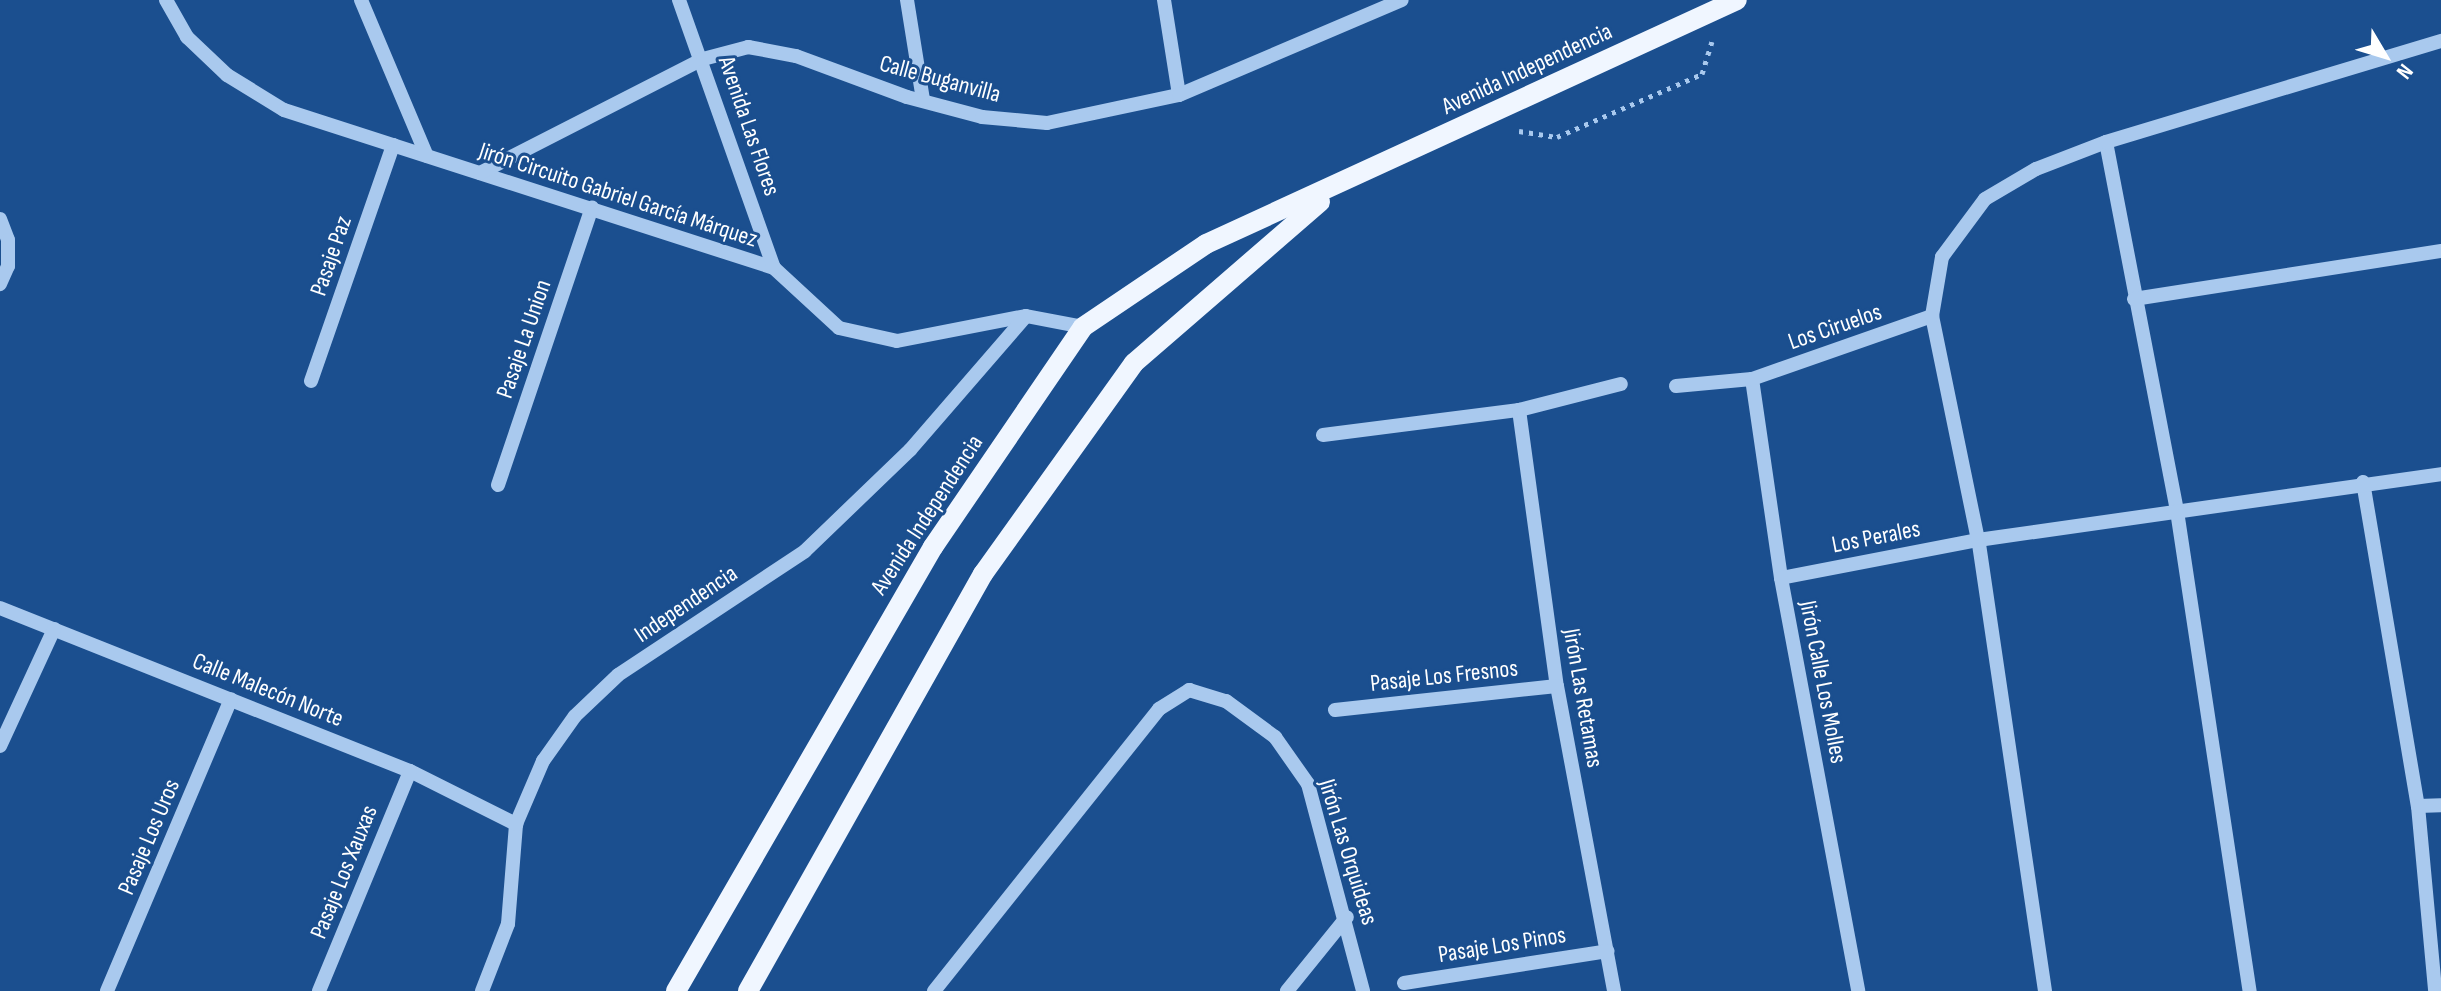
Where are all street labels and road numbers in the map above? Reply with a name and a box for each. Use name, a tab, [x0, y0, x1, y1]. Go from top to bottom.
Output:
street label: Avenida Independencia	[1437, 17, 1617, 121]
street label: Calle Buganvilla	[876, 49, 1004, 109]
street label: Avenida Las Flores	[712, 53, 786, 199]
street label: Jirón Circuito Gabriel García Márquez	[475, 136, 761, 254]
street label: Pasaje Paz	[304, 212, 358, 300]
street label: Pasaje La Union	[490, 276, 558, 402]
street label: Los Ciruelos	[1785, 298, 1885, 356]
street label: Avenida Independencia	[865, 430, 989, 600]
street label: Los Perales	[1829, 514, 1923, 560]
street label: Independencia	[629, 559, 743, 649]
street label: Jirón Calle Los Molles	[1793, 598, 1853, 766]
street label: Jirón Las Retamas	[1557, 626, 1609, 770]
street label: Calle Malecón Norte	[188, 647, 348, 733]
street label: Pasaje Los Fresnos	[1369, 654, 1519, 698]
street label: Pasaje Los Uros	[112, 775, 186, 899]
street label: Jirón Las Orquideas	[1312, 776, 1384, 928]
street label: Pasaje Los Xauxas	[304, 801, 384, 943]
street label: Pasaje Los Pinos	[1436, 921, 1568, 969]

